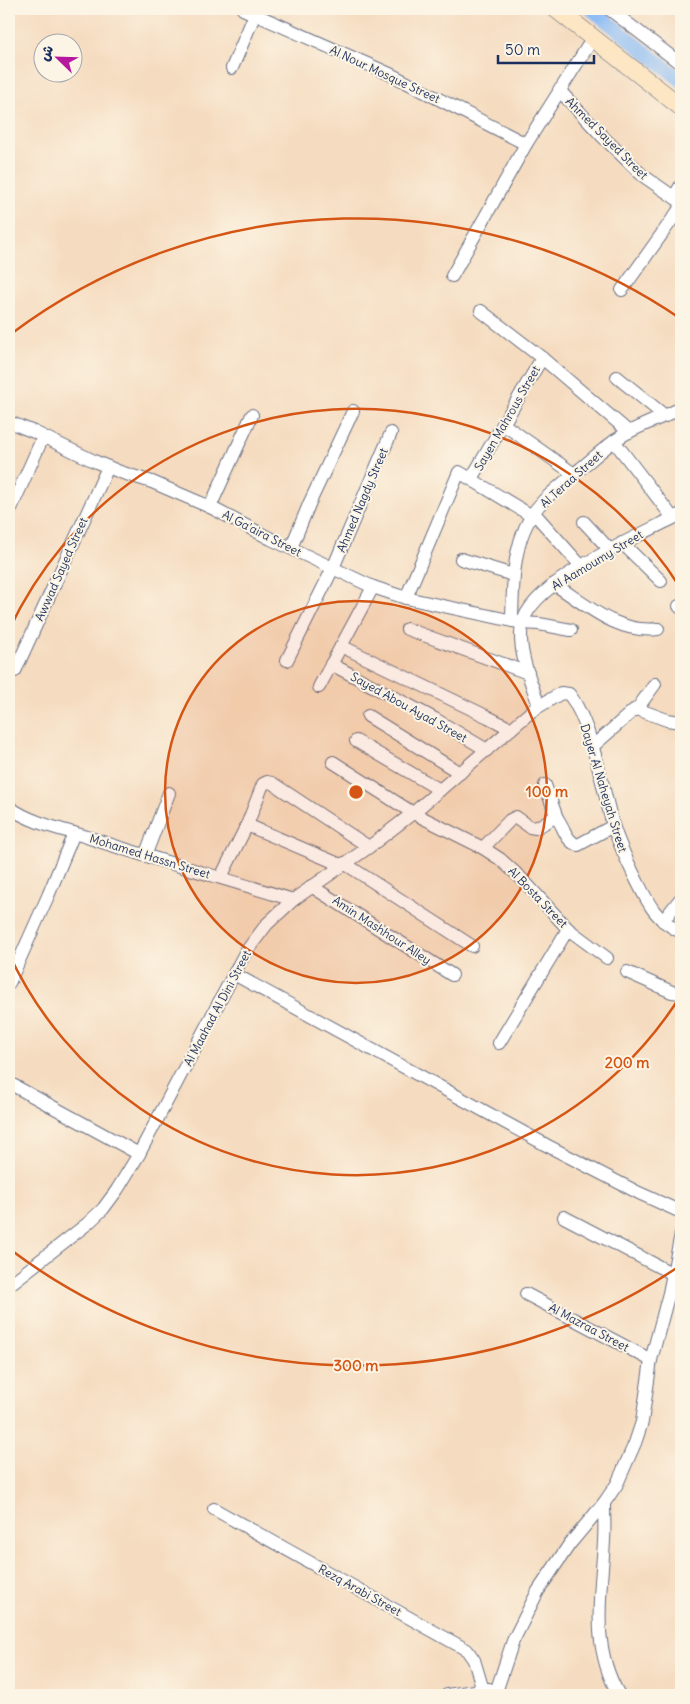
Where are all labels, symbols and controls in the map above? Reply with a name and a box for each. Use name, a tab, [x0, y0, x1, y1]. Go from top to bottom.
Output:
north arrow	[32, 32, 82, 82]
scale bar	[498, 32, 594, 64]
text: 50 m	[505, 40, 540, 59]
text: ش	[35, 42, 57, 64]
street label: Al Nour Mosque Street	[328, 42, 442, 106]
street label: Ahmed Sayed Street	[563, 94, 651, 182]
street label: Sayen Mahrous Street	[471, 363, 543, 473]
street label: Ahmed Nagdy Street	[333, 446, 391, 554]
street label: Al Teraa Street	[537, 447, 605, 511]
street label: Al Ga'aira Street	[220, 507, 304, 559]
street label: Awwad Sayed Street	[31, 515, 91, 623]
street label: Al Aamoumy Street	[548, 527, 646, 593]
street label: Sayed Abou Ayad Street	[348, 669, 470, 745]
street label: Dayer Al Naheyah Street	[577, 722, 631, 854]
text: 100 m	[526, 782, 568, 801]
centre of rings	[347, 783, 365, 801]
street label: Mohamed Hassn Street	[88, 831, 212, 881]
street label: Al Bosta Street	[505, 863, 571, 931]
street label: Amin Mashhour Alley	[330, 893, 434, 967]
street label: Al Maahad Al Dini Street	[180, 947, 254, 1069]
text: 200 m	[605, 1053, 649, 1072]
street label: Al Mazraa Street	[546, 1300, 632, 1354]
text: 300 m	[334, 1356, 379, 1375]
street label: Rezq Arabi Street	[316, 1561, 404, 1619]

